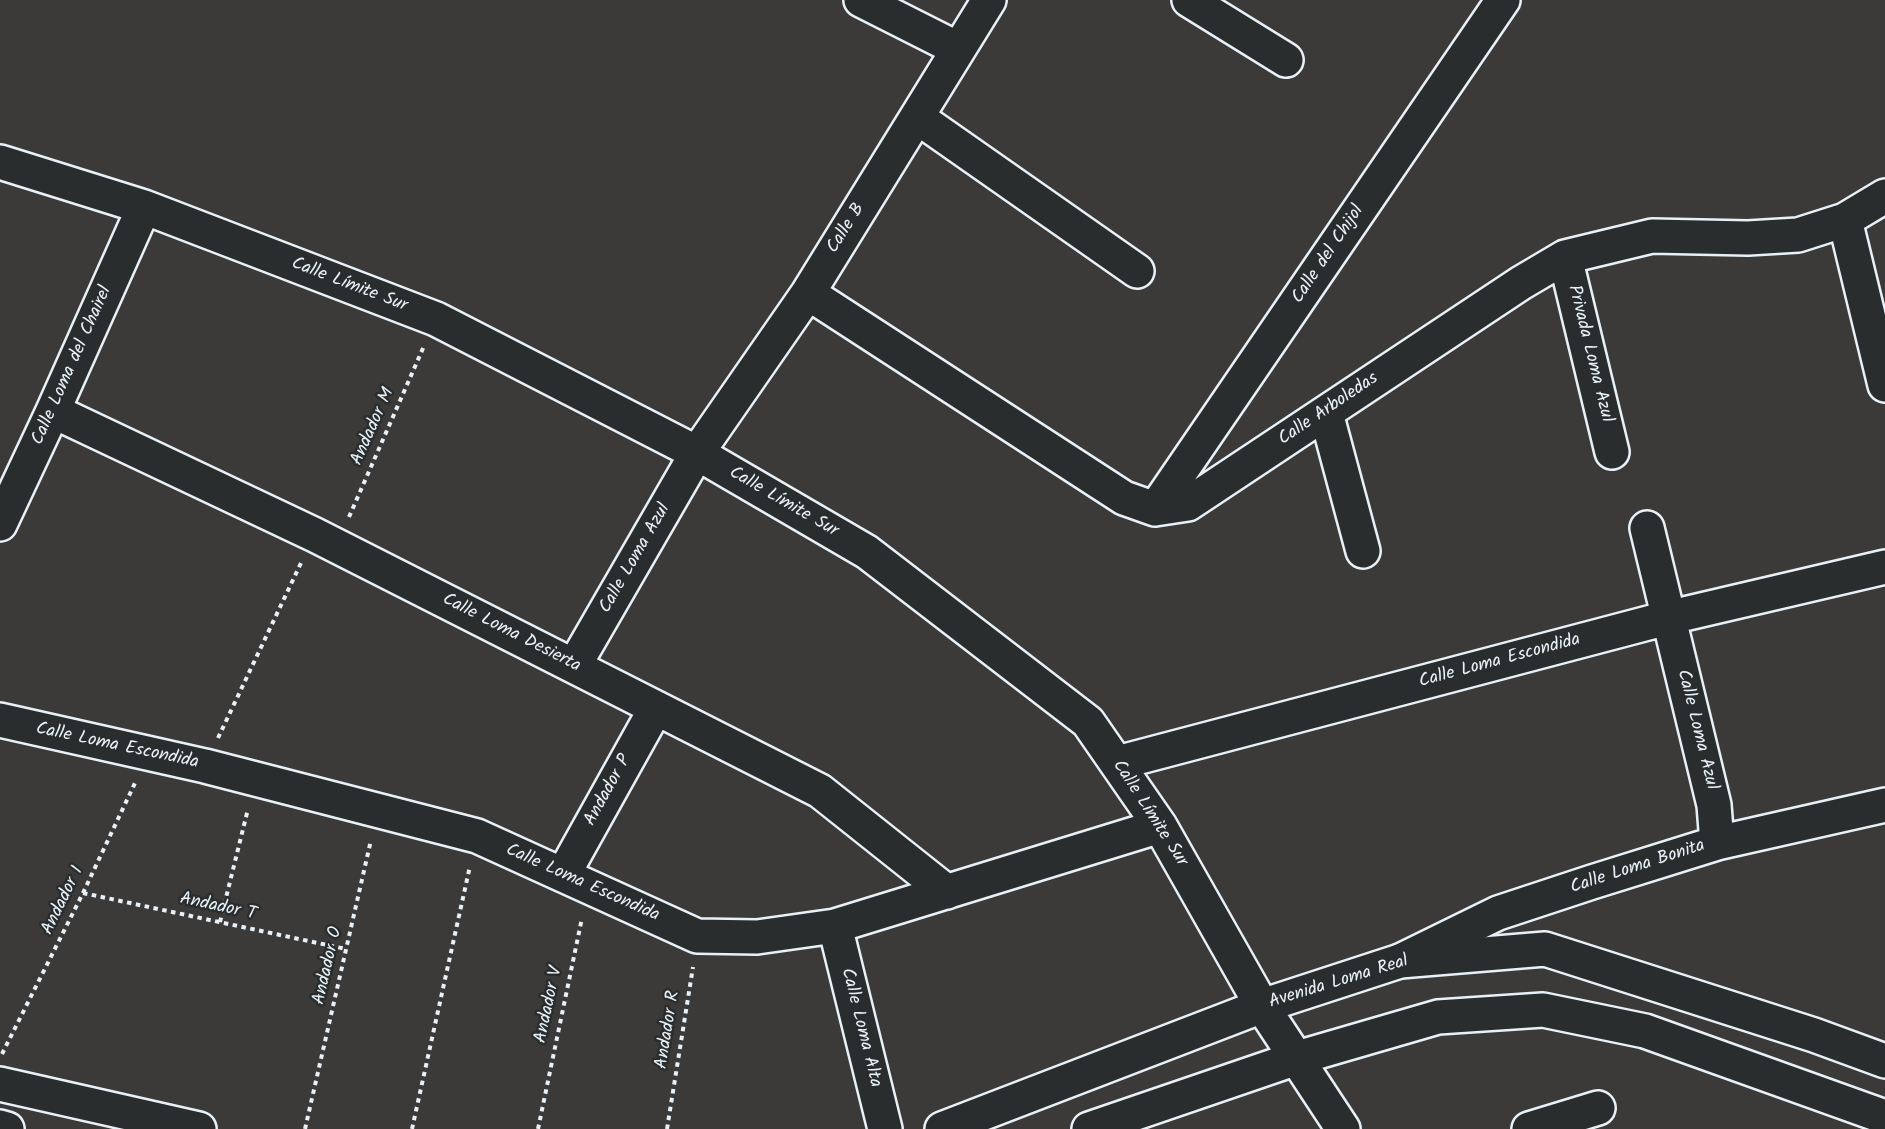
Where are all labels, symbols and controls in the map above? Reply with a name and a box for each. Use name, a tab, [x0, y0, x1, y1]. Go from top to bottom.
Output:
street label: Calle B	[823, 200, 871, 258]
street label: Calle del Chijol	[1288, 202, 1370, 308]
street label: Calle Límite Sur	[288, 254, 410, 318]
street label: Calle Loma del Chairel	[28, 283, 118, 449]
street label: Privada Loma Azul	[1562, 283, 1616, 425]
street label: Calle Arboledas	[1275, 369, 1383, 451]
street label: Andador M	[347, 385, 401, 469]
street label: Calle Límite Sur	[725, 463, 841, 543]
street label: Calle Loma Azul	[596, 500, 676, 618]
street label: Calle Loma Desierta	[438, 590, 584, 678]
street label: Calle Loma Escondida	[1417, 630, 1583, 694]
street label: Calle Loma Azul	[1671, 668, 1721, 792]
street label: Calle Loma Escondida	[34, 719, 200, 775]
street label: Andador P	[581, 752, 637, 830]
street label: Calle Límite Sur	[1107, 757, 1191, 871]
street label: Calle Loma Bonita	[1568, 836, 1708, 900]
street label: Calle Loma Escondida	[502, 840, 662, 928]
street label: Andador I	[38, 863, 90, 939]
street label: Andador T	[178, 889, 258, 927]
street label: Andador O	[310, 925, 348, 1007]
street label: Avenida Loma Real	[1267, 952, 1411, 1014]
street label: Andador V	[531, 965, 569, 1045]
street label: Calle Loma Alta	[835, 966, 885, 1090]
street label: Andador R	[652, 989, 686, 1071]

